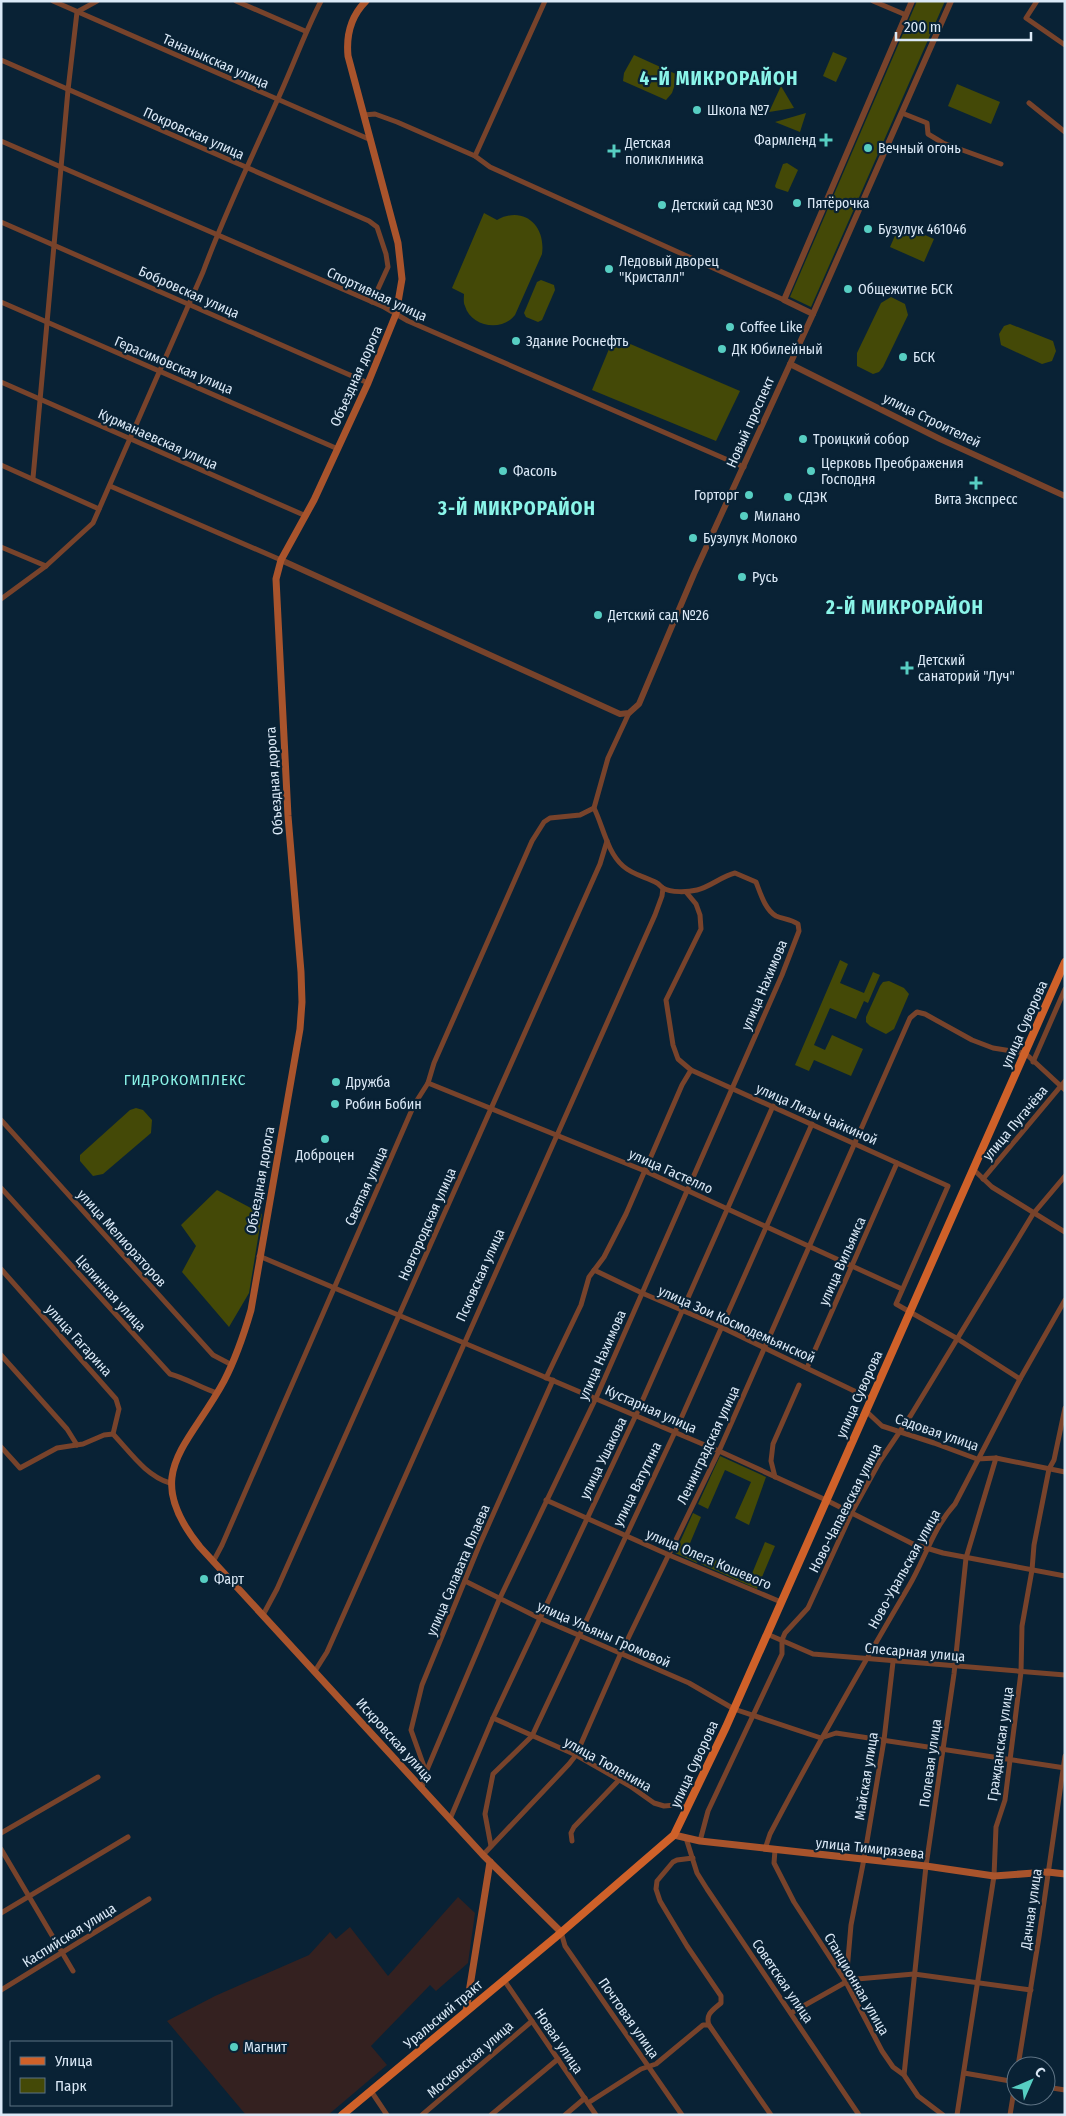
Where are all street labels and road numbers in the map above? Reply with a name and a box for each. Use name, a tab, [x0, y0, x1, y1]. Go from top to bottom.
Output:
street label: Тананыкская улица	[160, 30, 272, 93]
street label: Покровская улица	[141, 104, 247, 163]
street label: Бобровская улица	[136, 263, 242, 322]
street label: Спортивная улица	[324, 264, 430, 325]
street label: Объездная дорога	[327, 323, 386, 429]
street label: Герасимовская улица	[112, 333, 236, 398]
street label: Новый проспект	[723, 374, 778, 470]
street label: улица Строителей	[880, 389, 983, 451]
street label: Курманаевская улица	[95, 405, 220, 474]
street label: Объездная дорога	[262, 726, 287, 836]
street label: улица Нахимова	[738, 937, 791, 1033]
street label: улица Суворова	[998, 978, 1051, 1071]
street label: улица Лизы Чайкиной	[753, 1080, 880, 1149]
street label: улица Пугачёва	[979, 1082, 1052, 1164]
street label: Объездная дорога	[243, 1125, 278, 1235]
street label: Светлая улица	[341, 1144, 392, 1228]
street label: улица Гастелло	[626, 1145, 715, 1198]
street label: Новгородская улица	[395, 1165, 460, 1283]
street label: улица Мелиораторов	[73, 1186, 170, 1291]
street label: улица Вильямса	[815, 1214, 870, 1308]
street label: Псковская улица	[452, 1226, 509, 1324]
street label: Целинная улица	[72, 1252, 149, 1335]
street label: улица Зои Космодемьянской	[656, 1282, 818, 1367]
street label: улица Гагарина	[42, 1301, 116, 1380]
street label: улица Нахимова	[575, 1307, 630, 1403]
street label: улица Суворова	[833, 1348, 886, 1441]
street label: Кустарная улица	[602, 1382, 699, 1437]
street label: Ленинградская улица	[674, 1383, 743, 1507]
street label: Садовая улица	[893, 1410, 981, 1455]
street label: улица Ушакова	[576, 1414, 631, 1502]
street label: улица Ватутина	[610, 1439, 665, 1529]
street label: Ново-Чапаевская улица	[806, 1441, 885, 1576]
street label: улица Салавата Юлаева	[423, 1502, 494, 1638]
street label: Ново-Уральская улица	[865, 1506, 944, 1632]
street label: улица Олега Кошевого	[644, 1525, 774, 1594]
street label: улица Ульяны Громовой	[534, 1597, 673, 1672]
street label: Слесарная улица	[864, 1640, 966, 1665]
street label: Гражданская улица	[984, 1686, 1017, 1802]
street label: Искровская улица	[352, 1695, 437, 1786]
street label: улица Суворова	[667, 1718, 722, 1810]
street label: Полевая улица	[916, 1718, 945, 1808]
street label: Майская улица	[851, 1731, 882, 1821]
street label: улица Тюленина	[561, 1733, 655, 1796]
street label: улица Тимирязева	[815, 1834, 925, 1863]
street label: Дачная улица	[1017, 1868, 1046, 1951]
street label: Каспийская улица	[19, 1900, 119, 1971]
street label: Станционная улица	[820, 1930, 893, 2039]
street label: Советская улица	[748, 1936, 817, 2027]
street label: Почтовая улица	[595, 1975, 663, 2062]
street label: Уральский тракт	[400, 1976, 486, 2053]
street label: Новая улица	[531, 2005, 587, 2077]
street label: Московская улица	[424, 2017, 517, 2101]

